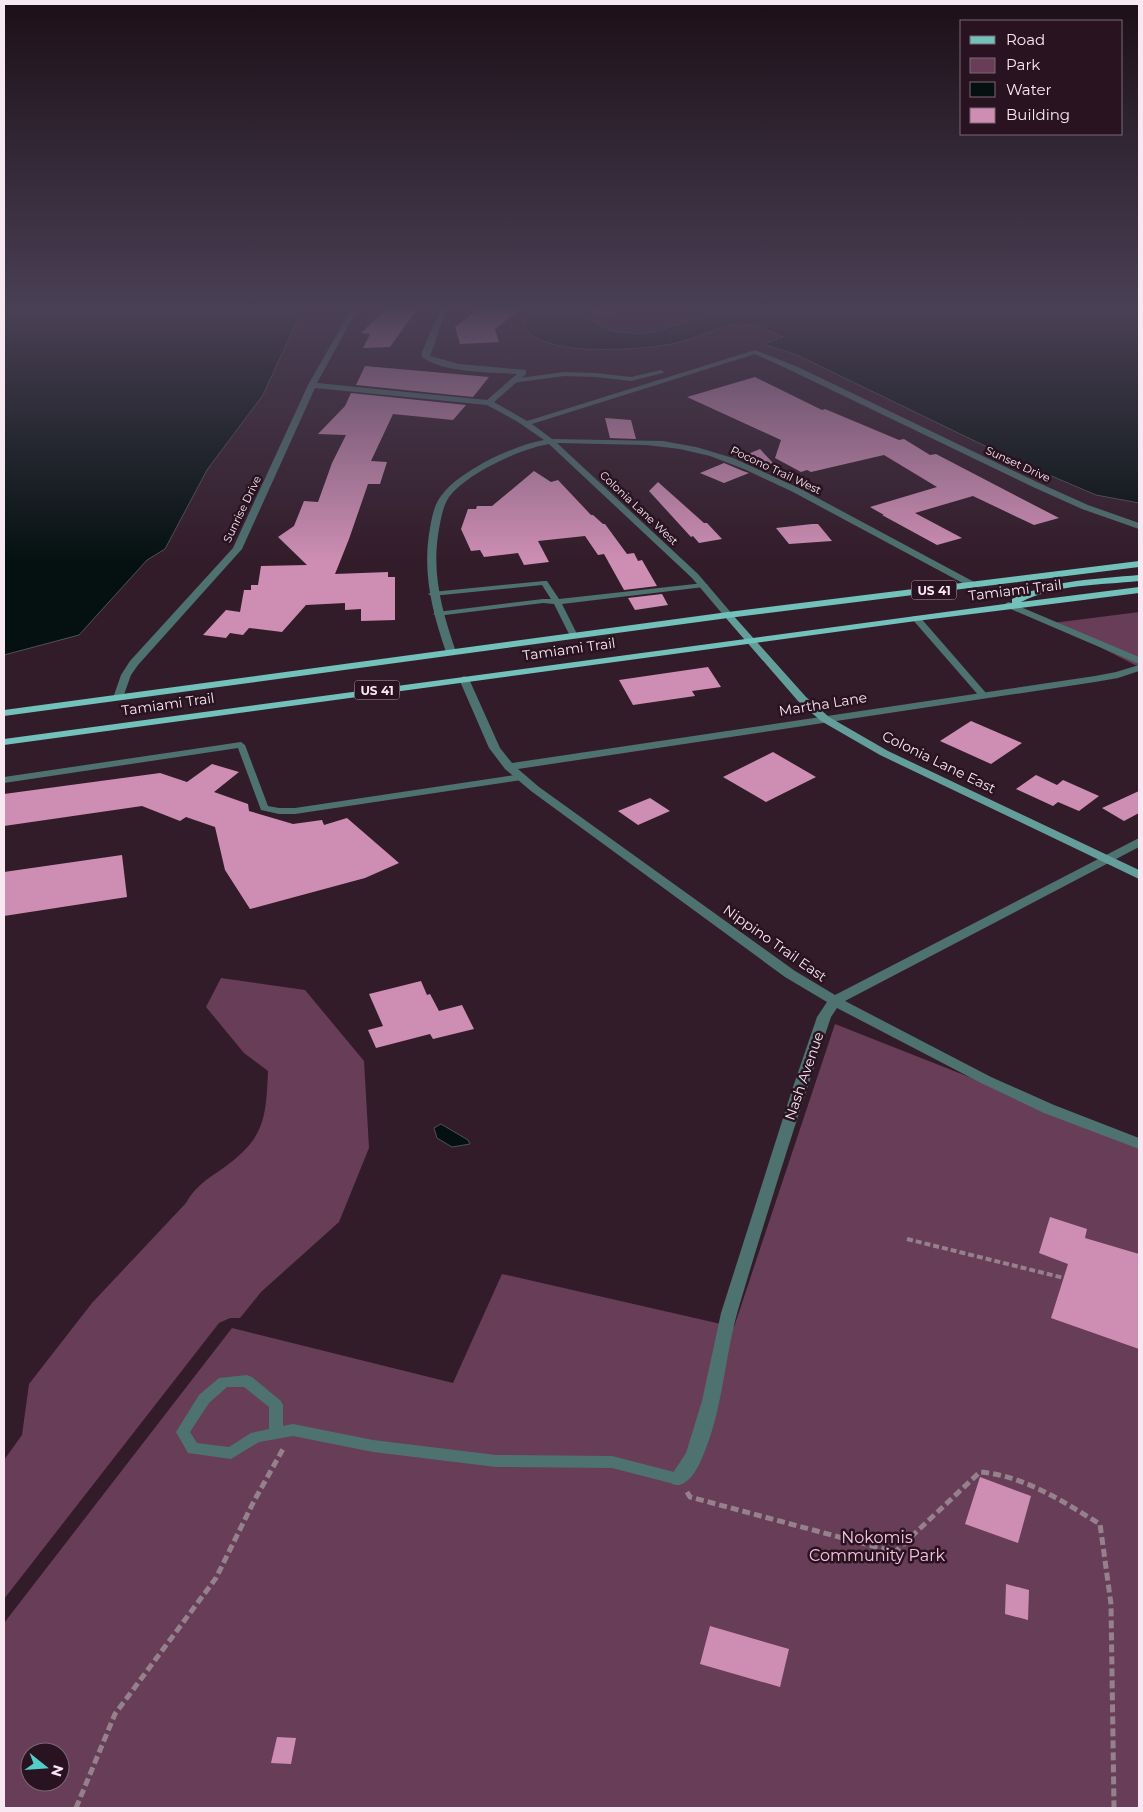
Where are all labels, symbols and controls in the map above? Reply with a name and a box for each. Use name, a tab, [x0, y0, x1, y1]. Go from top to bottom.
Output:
legend	[960, 20, 1123, 135]
text: Road	[1006, 30, 1045, 49]
text: Park	[1006, 55, 1040, 74]
text: Water	[1006, 80, 1052, 99]
text: Building	[1006, 105, 1070, 124]
street label: Pocono Trail West	[728, 443, 824, 497]
street label: Sunset Drive	[983, 443, 1053, 485]
street label: Colonia Lane West	[597, 468, 681, 548]
street label: Sunrise Drive	[220, 473, 264, 545]
street label: Tamiami Trail	[967, 575, 1063, 605]
road number: US 41	[912, 580, 956, 600]
street label: Tamiami Trail	[521, 634, 617, 664]
road number: US 41	[354, 680, 400, 700]
street label: Martha Lane	[778, 688, 868, 720]
street label: Tamiami Trail	[120, 689, 216, 719]
street label: Colonia Lane East	[879, 727, 999, 797]
street label: Nippino Trail East	[720, 901, 830, 986]
street label: Nash Avenue	[780, 1029, 828, 1123]
park label: Nokomis Community Park	[809, 1528, 945, 1565]
north arrow	[20, 1742, 70, 1792]
text: N	[47, 1763, 68, 1779]

